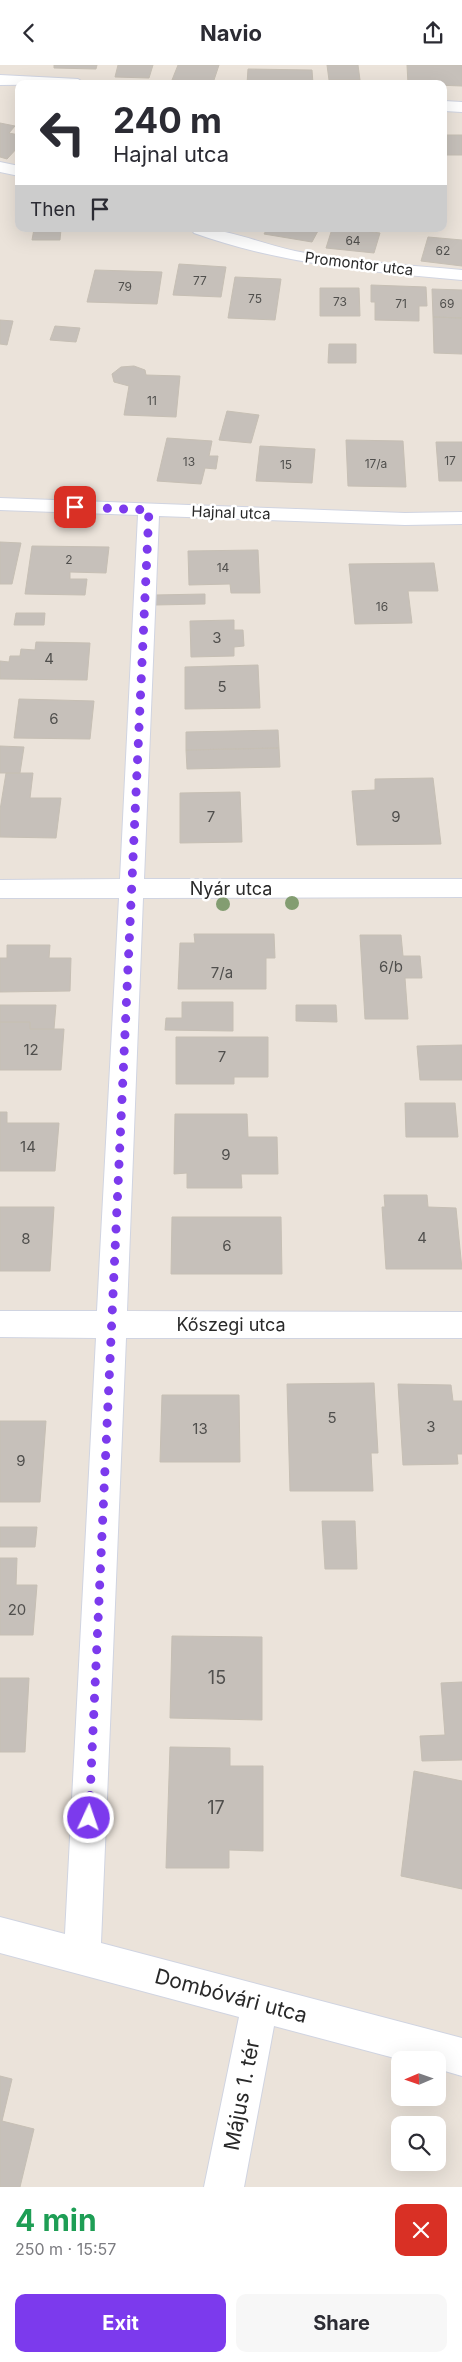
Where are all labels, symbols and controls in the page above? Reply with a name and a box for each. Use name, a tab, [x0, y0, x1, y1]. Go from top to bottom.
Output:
icon: back	[15, 19, 43, 47]
icon: share	[419, 19, 447, 47]
text: Navio	[200, 20, 262, 46]
text: 240 m	[113, 99, 222, 141]
icon: left	[30, 100, 95, 165]
text: Hajnal utca	[113, 141, 229, 167]
icon: arrive	[86, 195, 114, 223]
text: Then	[30, 198, 76, 221]
house number: 64	[345, 233, 361, 248]
house number: 62	[436, 243, 450, 258]
street label: Promontor utca	[304, 247, 414, 280]
house number: 77	[193, 273, 207, 288]
house number: 79	[118, 279, 132, 294]
house number: 75	[248, 291, 262, 306]
house number: 73	[333, 294, 347, 309]
house number: 71	[395, 296, 407, 311]
house number: 69	[440, 296, 454, 311]
house number: 11	[147, 393, 157, 408]
house number: 17	[444, 453, 456, 468]
house number: 13	[183, 454, 195, 469]
house number: 17/a	[365, 456, 387, 471]
house number: 15	[280, 457, 292, 472]
pin	[54, 486, 96, 528]
icon: arrive	[61, 493, 89, 521]
street label: Hajnal utca	[191, 502, 271, 523]
house number: 2	[65, 552, 73, 567]
house number: 14	[217, 560, 230, 575]
house number: 16	[376, 599, 388, 614]
house number: 3	[212, 628, 222, 647]
house number: 4	[44, 649, 54, 668]
house number: 5	[217, 677, 227, 696]
house number: 6	[49, 709, 59, 728]
house number: 7	[207, 807, 215, 826]
house number: 9	[391, 807, 401, 826]
street label: Nyár utca	[190, 878, 272, 899]
house number: 6/b	[379, 957, 403, 976]
house number: 7/a	[211, 963, 233, 982]
house number: 12	[23, 1040, 39, 1059]
house number: 7	[218, 1047, 226, 1066]
house number: 14	[20, 1137, 36, 1156]
house number: 9	[221, 1145, 231, 1164]
house number: 4	[417, 1228, 427, 1247]
house number: 8	[21, 1229, 31, 1248]
house number: 6	[222, 1236, 232, 1255]
street label: Kőszegi utca	[176, 1314, 286, 1335]
house number: 5	[327, 1408, 337, 1427]
house number: 3	[426, 1417, 436, 1436]
house number: 13	[192, 1419, 208, 1438]
house number: 9	[16, 1451, 26, 1470]
house number: 20	[8, 1600, 26, 1619]
house number: 15	[208, 1667, 226, 1688]
position arrow	[62, 1791, 114, 1843]
house number: 17	[207, 1797, 225, 1818]
street label: Dombóvári utca	[152, 1963, 310, 2028]
street label: Május 1. tér	[218, 2037, 265, 2153]
north arrow	[391, 2051, 446, 2106]
map controls	[391, 2051, 446, 2171]
button: search	[391, 2116, 446, 2171]
text: 4 min	[15, 2202, 97, 2238]
button: close	[395, 2204, 447, 2256]
text: 250 m · 15:57	[15, 2239, 116, 2259]
button: Exit	[15, 2294, 226, 2352]
button: Share	[236, 2294, 447, 2352]

